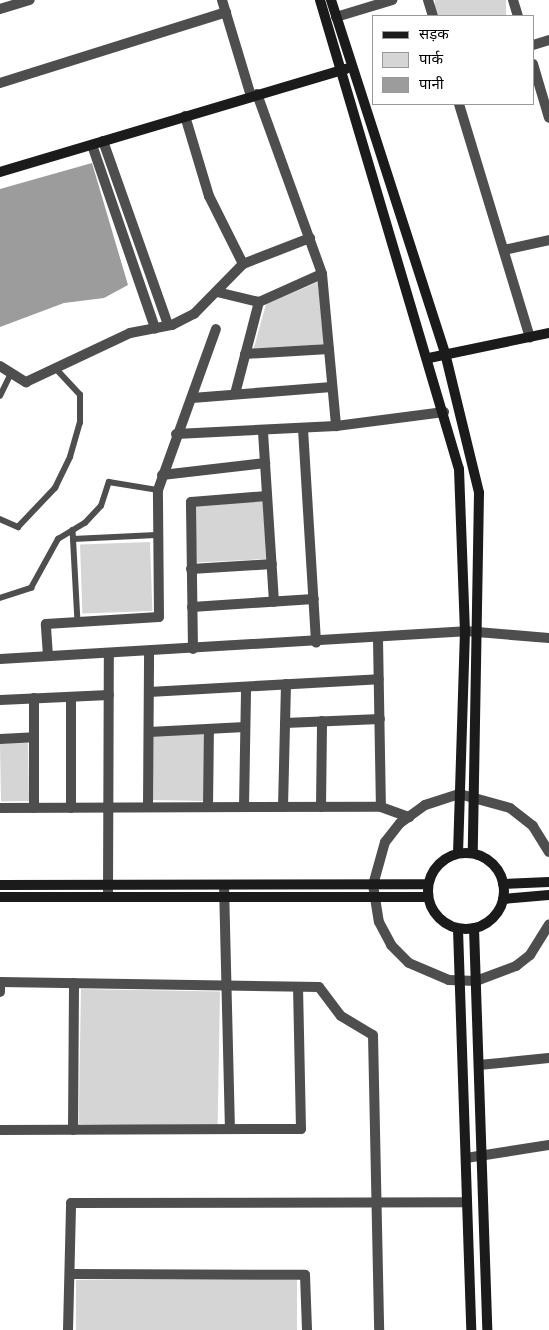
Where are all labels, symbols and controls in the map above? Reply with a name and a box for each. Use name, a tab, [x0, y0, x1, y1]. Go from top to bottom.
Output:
legend	[372, 15, 534, 105]
text: सड़क	[419, 25, 449, 42]
text: पार्क	[419, 50, 443, 67]
text: पानी	[419, 75, 444, 92]

